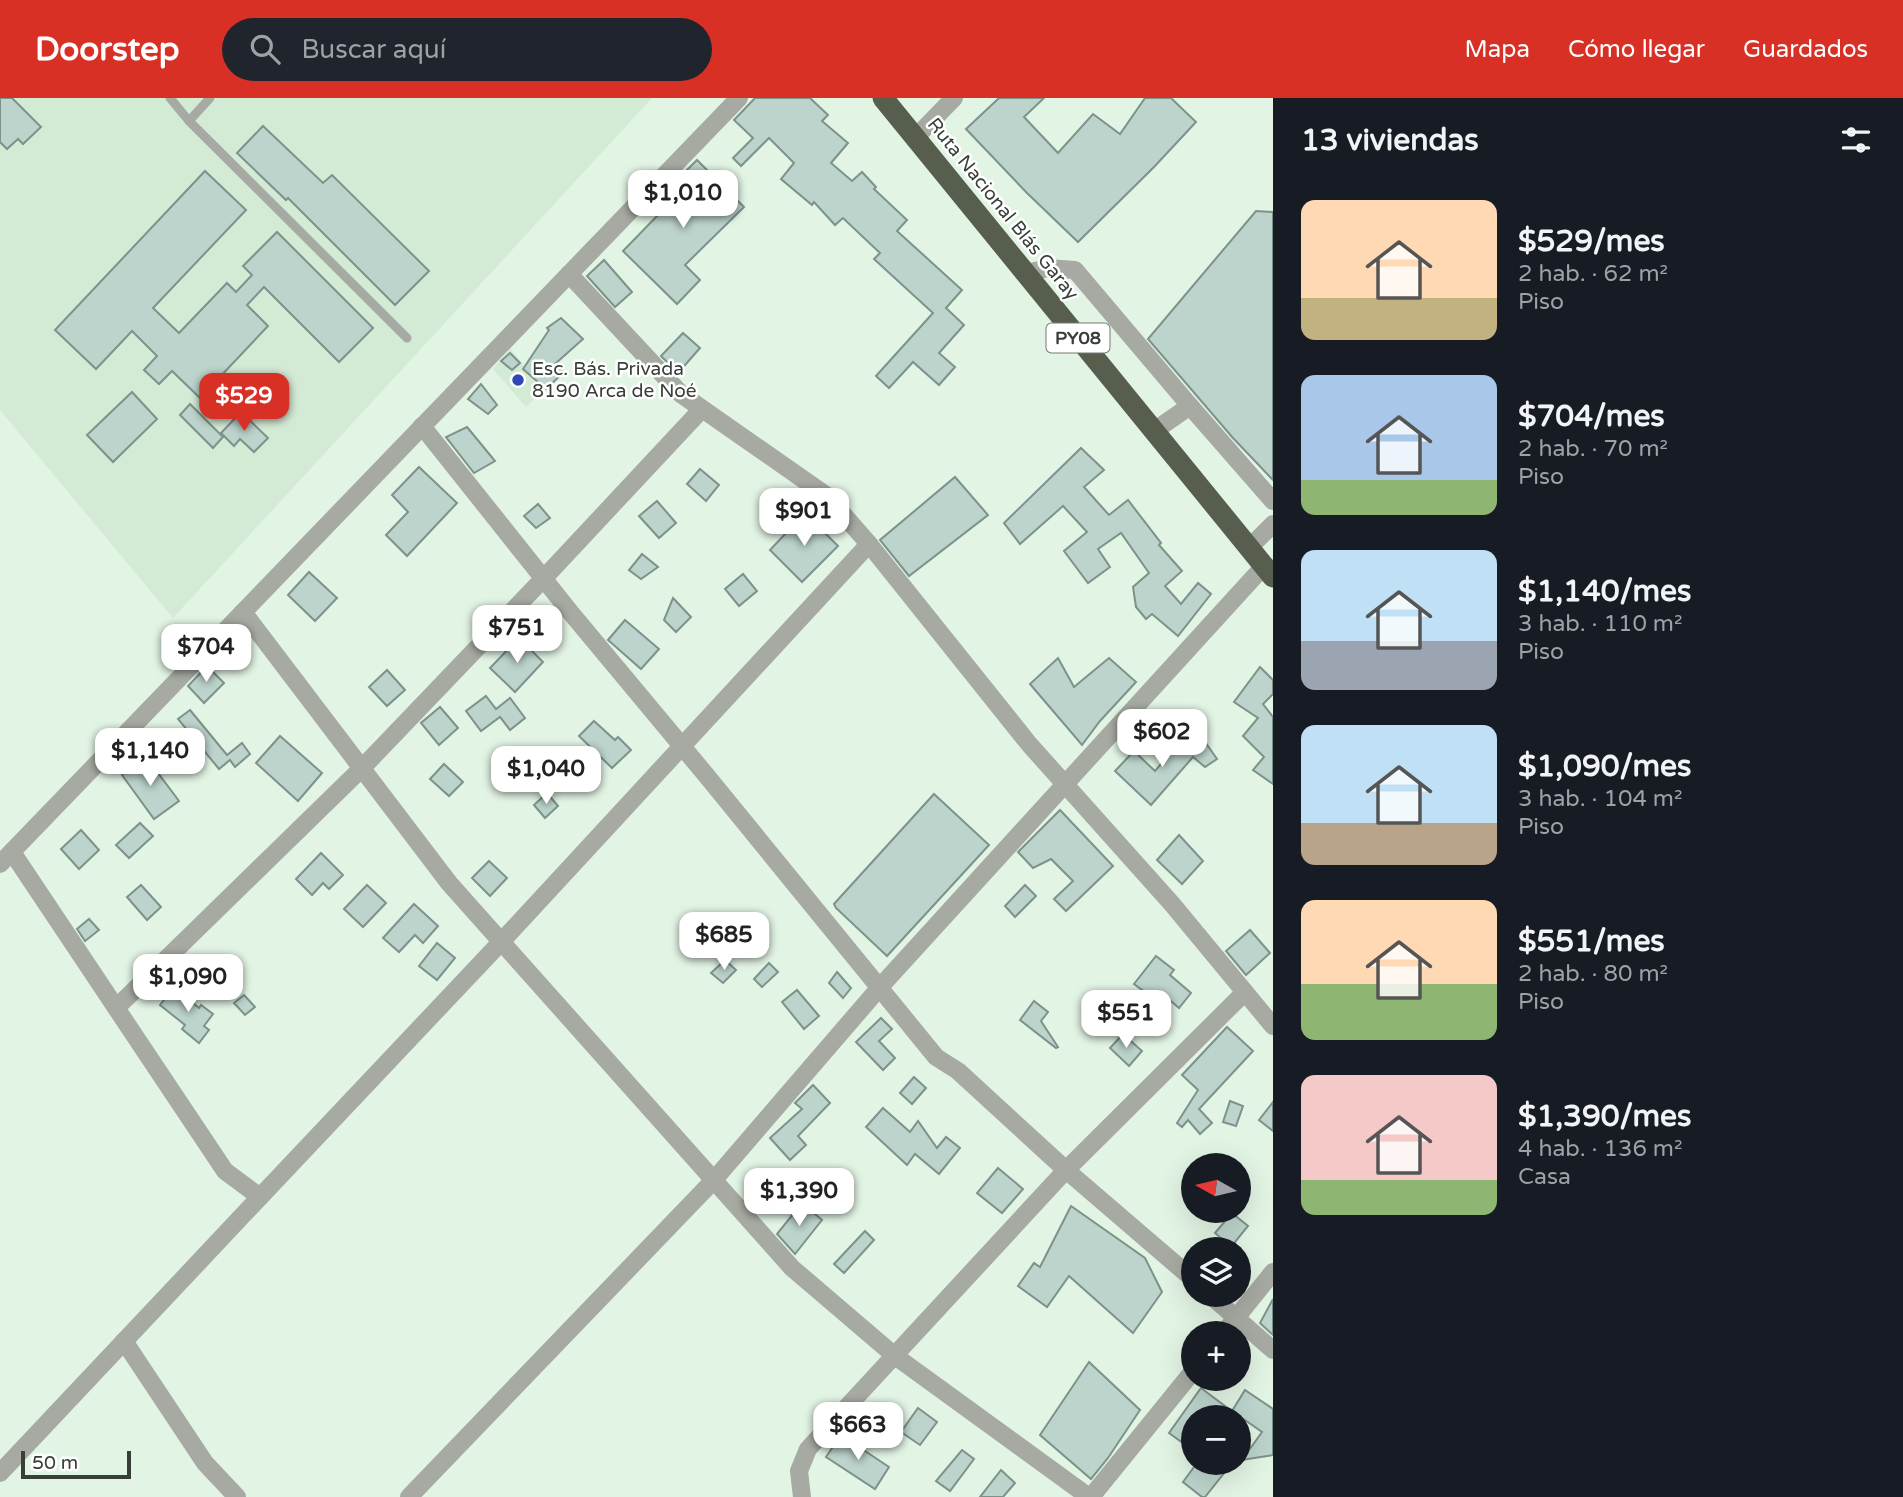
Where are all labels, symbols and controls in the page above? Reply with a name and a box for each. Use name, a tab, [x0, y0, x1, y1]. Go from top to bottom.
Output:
search box	[222, 18, 712, 81]
text: Doorstep	[35, 30, 180, 69]
icon: search	[246, 30, 284, 68]
text: Buscar aquí	[302, 34, 446, 65]
text: Mapa	[1465, 35, 1530, 64]
text: Cómo llegar	[1568, 35, 1705, 64]
text: Guardados	[1743, 35, 1868, 64]
street label: Ruta Nacional Blás Garay	[923, 114, 1083, 304]
icon: filters	[1837, 121, 1875, 159]
text: 13 viviendas	[1301, 122, 1479, 159]
pin: $1,010	[626, 170, 740, 230]
text: $1,010	[644, 179, 722, 207]
text: $529/mes	[1518, 223, 1665, 260]
icon: home	[1357, 228, 1441, 312]
text: 2 hab. · 62 m²	[1518, 260, 1668, 288]
text: Piso	[1518, 288, 1564, 316]
road number: PY08	[1046, 324, 1110, 352]
place label: Esc. Bás. Privada 8190 Arca de Noé	[532, 358, 696, 402]
marker: Esc. Bás. Privada 8190 Arca de Noé	[510, 372, 526, 388]
pin: $529	[203, 374, 285, 433]
text: $529	[215, 382, 273, 410]
text: $704/mes	[1518, 398, 1665, 435]
icon: home	[1357, 403, 1441, 487]
text: 2 hab. · 70 m²	[1518, 435, 1668, 463]
text: Piso	[1518, 463, 1564, 491]
pin: $901	[763, 489, 845, 548]
text: $901	[775, 497, 833, 525]
text: $1,140/mes	[1518, 573, 1691, 610]
icon: home	[1357, 578, 1441, 662]
pin: $751	[476, 606, 558, 665]
text: 3 hab. · 110 m²	[1518, 610, 1683, 638]
text: $751	[488, 614, 546, 642]
pin: $704	[165, 624, 247, 684]
text: $704	[177, 633, 235, 661]
text: Piso	[1518, 638, 1564, 666]
pin: $602	[1121, 710, 1203, 769]
text: $602	[1133, 718, 1191, 746]
pin: $1,140	[93, 728, 207, 788]
text: $1,140	[111, 737, 189, 765]
pin: $1,040	[489, 746, 603, 806]
text: $1,090/mes	[1518, 748, 1691, 785]
icon: home	[1357, 753, 1441, 837]
text: $1,040	[507, 755, 585, 783]
text: 3 hab. · 104 m²	[1518, 785, 1683, 813]
text: Piso	[1518, 813, 1564, 841]
pin: $685	[683, 912, 765, 972]
text: $685	[695, 921, 753, 949]
text: $551/mes	[1518, 923, 1665, 960]
icon: home	[1357, 928, 1441, 1012]
pin: $1,090	[131, 954, 245, 1014]
text: 2 hab. · 80 m²	[1518, 960, 1668, 988]
text: $1,090	[149, 963, 227, 991]
text: Piso	[1518, 988, 1564, 1016]
pin: $551	[1085, 990, 1167, 1050]
text: $551	[1097, 999, 1155, 1027]
text: $1,390/mes	[1518, 1098, 1691, 1135]
icon: home	[1357, 1103, 1441, 1187]
text: 4 hab. · 136 m²	[1518, 1135, 1683, 1163]
north arrow	[1181, 1153, 1251, 1223]
map controls	[1181, 1153, 1251, 1475]
text: Casa	[1518, 1163, 1571, 1191]
pin: $1,390	[742, 1168, 856, 1228]
text: $1,390	[760, 1177, 838, 1205]
button: layers	[1181, 1237, 1251, 1307]
button: +	[1181, 1321, 1251, 1391]
pin: $663	[817, 1402, 899, 1462]
button: −	[1181, 1405, 1251, 1475]
text: $663	[829, 1411, 887, 1439]
scale bar	[21, 1448, 131, 1480]
text: 50 m	[32, 1452, 78, 1474]

